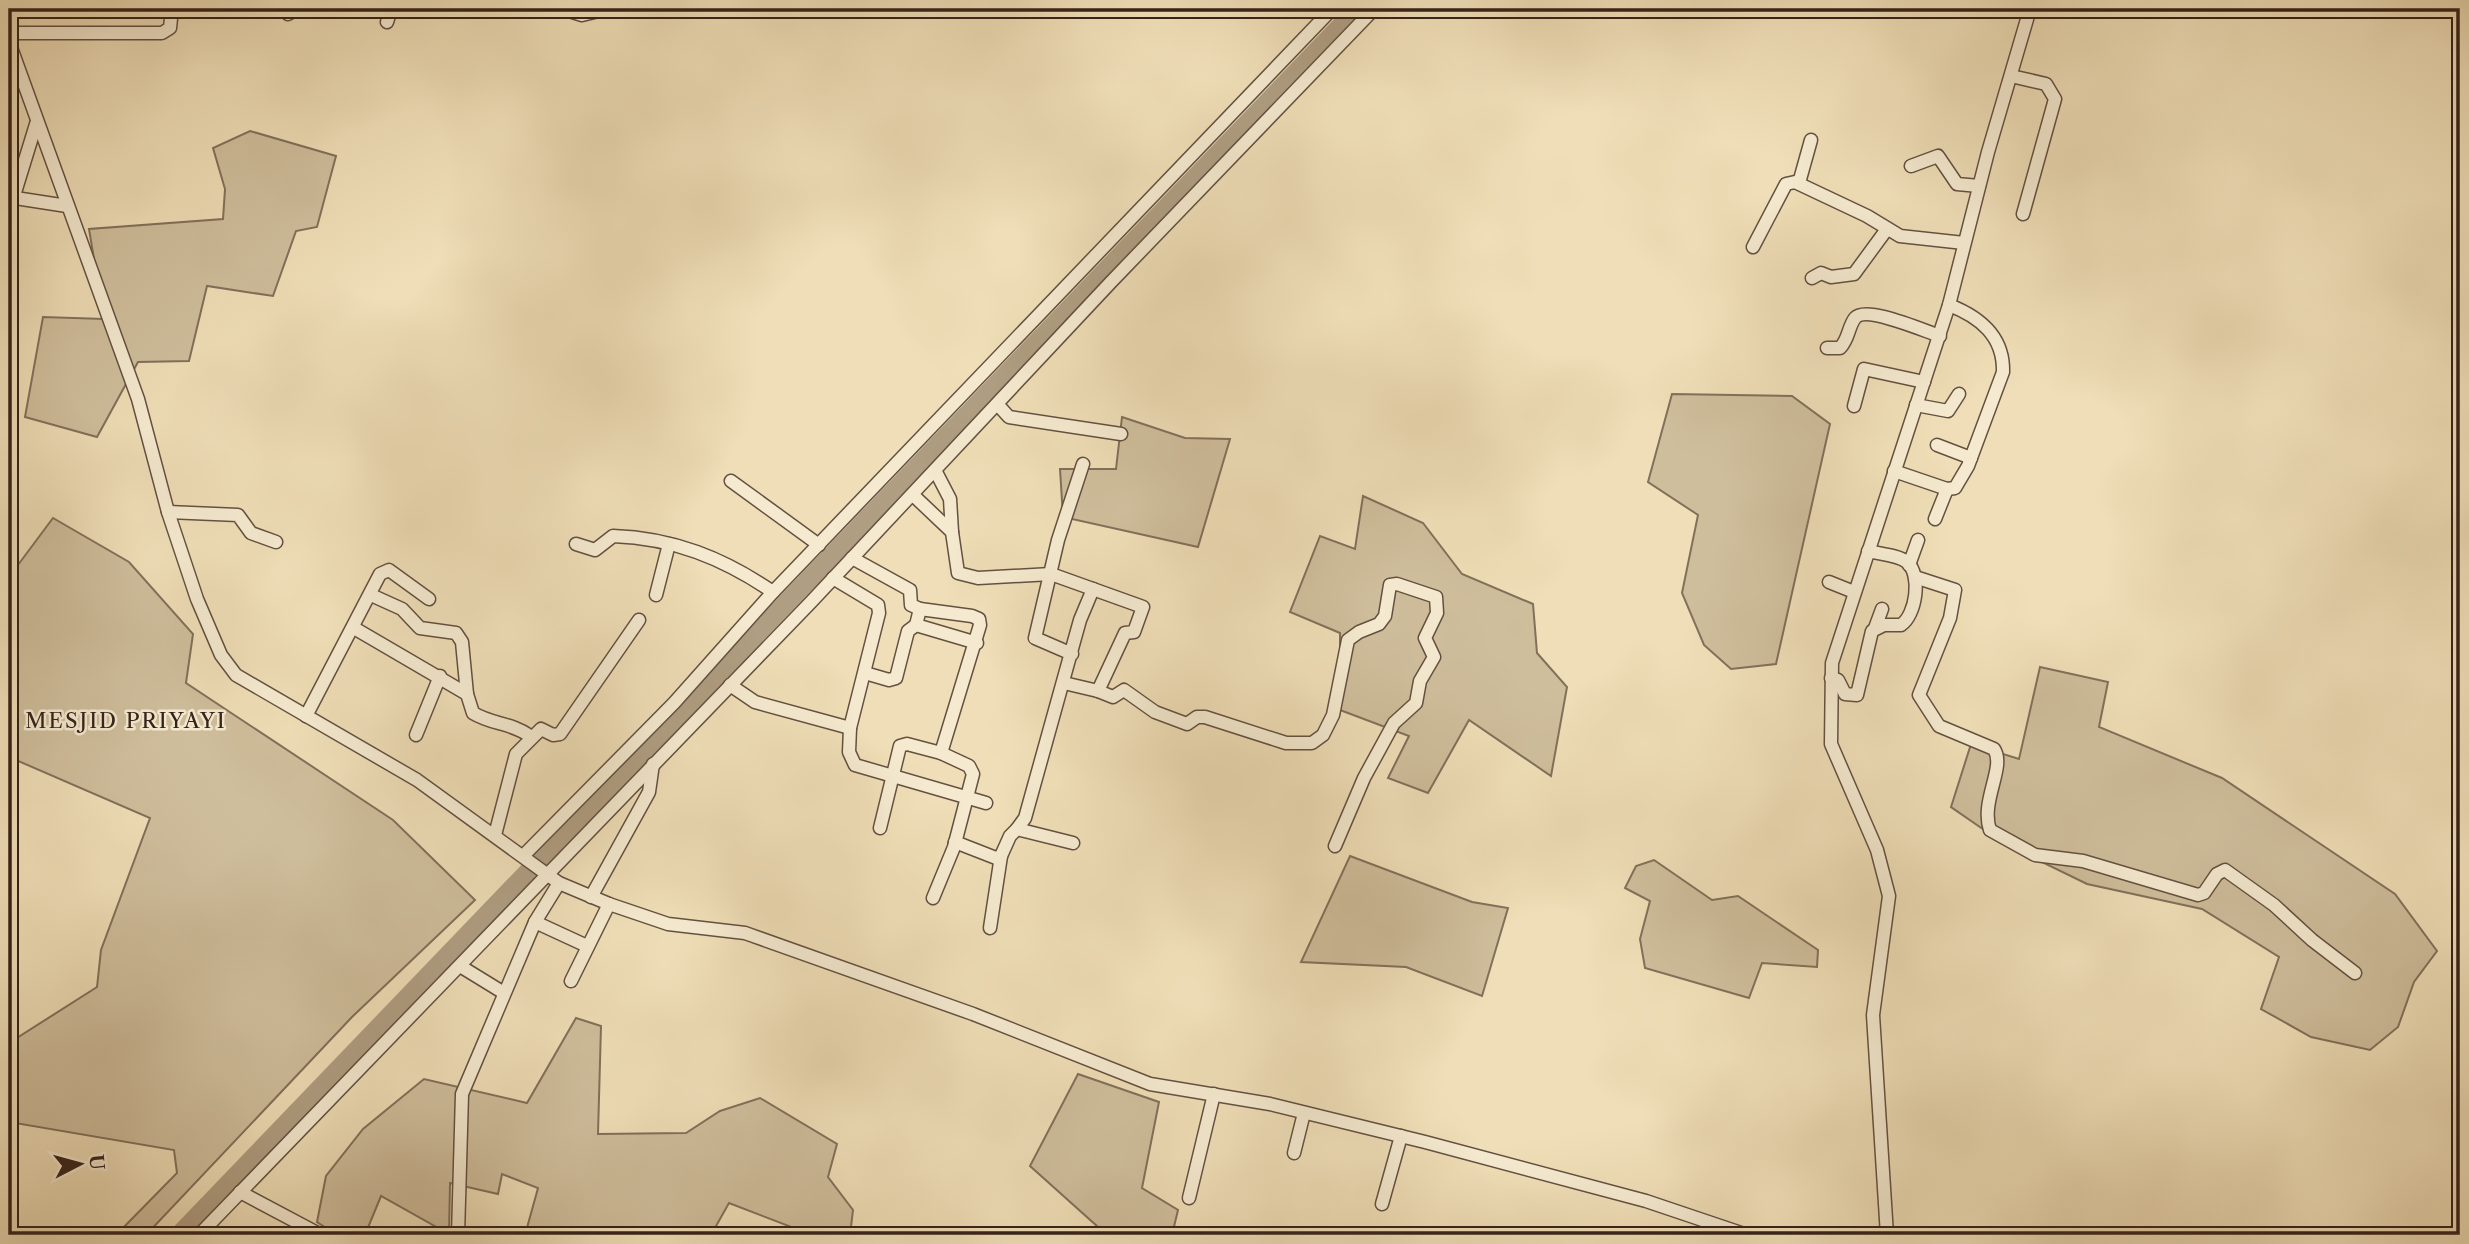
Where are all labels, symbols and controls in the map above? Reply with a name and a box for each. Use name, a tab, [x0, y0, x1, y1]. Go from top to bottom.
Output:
district label: MESJID PRIYAYI	[25, 708, 227, 733]
north arrow	[46, 1128, 116, 1198]
text: U	[84, 1153, 109, 1172]

